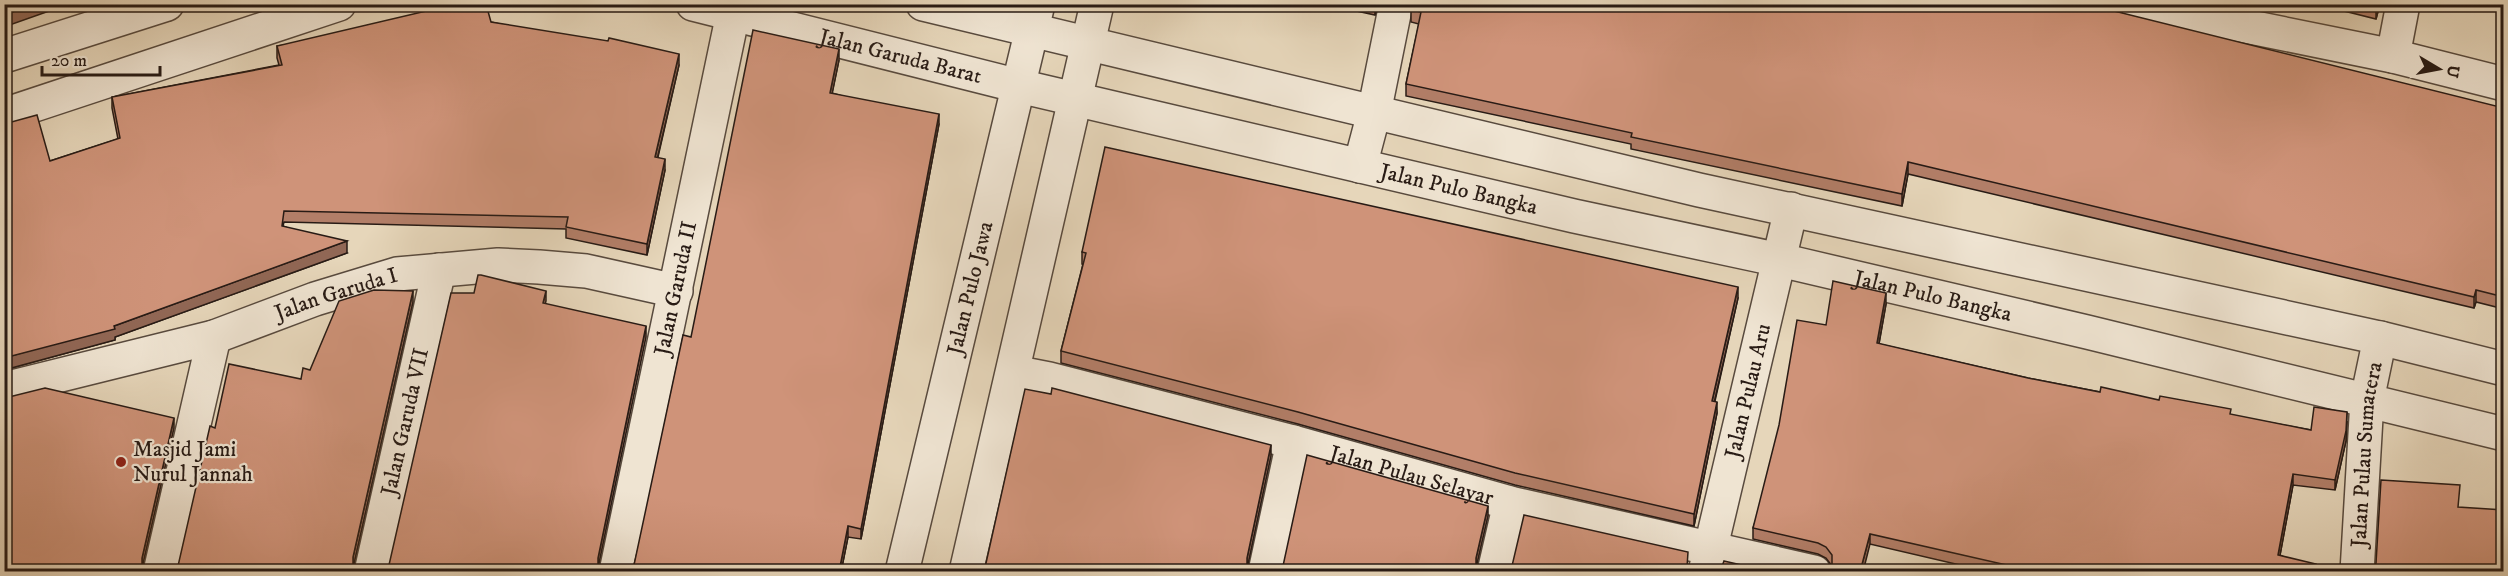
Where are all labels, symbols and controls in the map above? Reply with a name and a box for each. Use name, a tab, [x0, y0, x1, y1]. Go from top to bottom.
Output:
street label: Jalan Garuda Barat	[815, 22, 984, 90]
scale bar	[42, 39, 160, 77]
north arrow	[2409, 39, 2469, 99]
text: 20 m	[51, 50, 87, 72]
text: U	[2442, 64, 2464, 80]
street label: Jalan Pulo Bangka	[1376, 157, 1541, 221]
street label: Jalan Pulo Jawa	[941, 218, 999, 359]
street label: Jalan Garuda II	[648, 219, 703, 360]
street label: Jalan Garuda I	[269, 261, 401, 327]
street label: Jalan Pulo Bangka	[1850, 264, 2015, 328]
street label: Jalan Pulau Aru	[1718, 321, 1777, 463]
street label: Jalan Garuda VII	[375, 345, 435, 500]
street label: Jalan Pulau Sumatera	[2345, 359, 2388, 550]
place label: Masjid Jami Nurul Jannah	[133, 436, 253, 488]
street label: Jalan Pulau Selayar	[1325, 439, 1498, 511]
marker: Masjid Jami Nurul Jannah	[114, 455, 128, 469]

